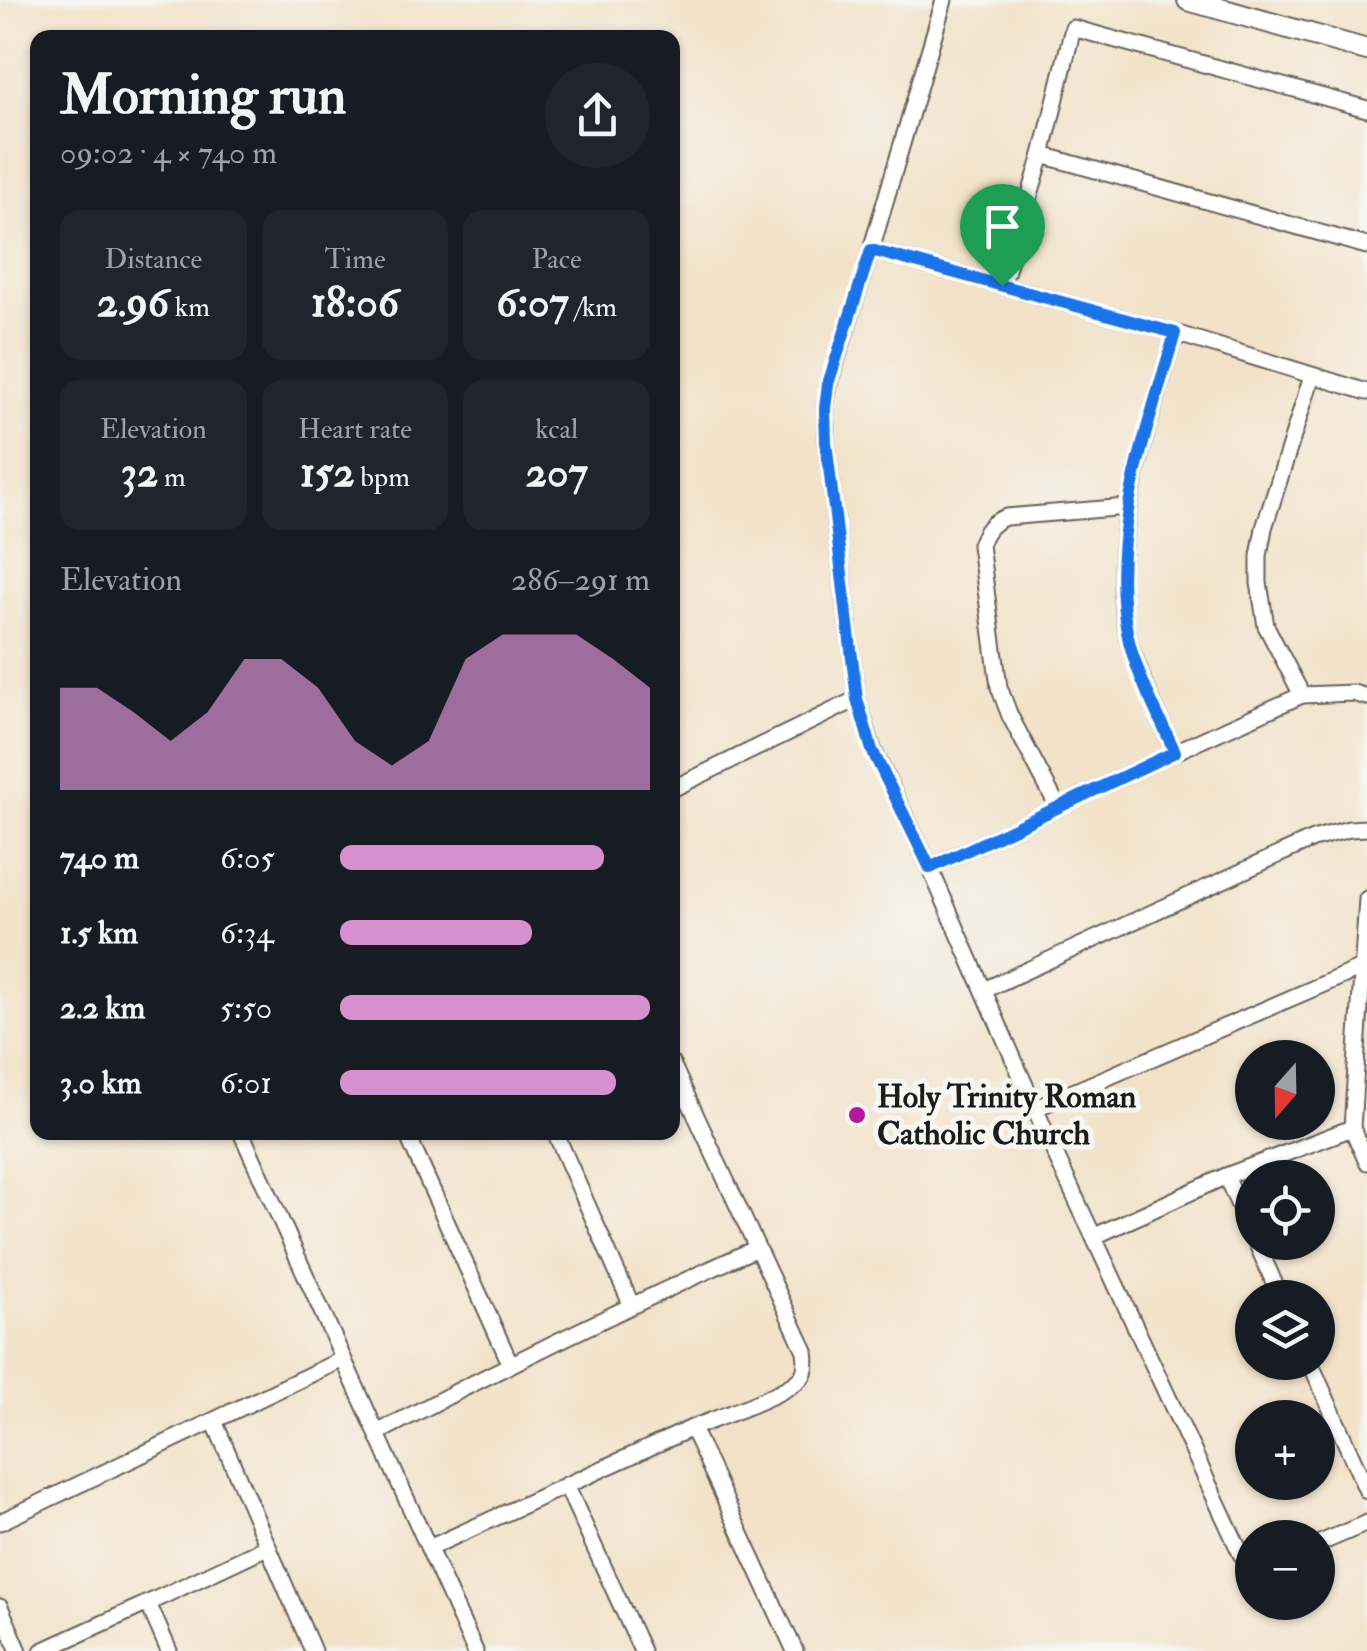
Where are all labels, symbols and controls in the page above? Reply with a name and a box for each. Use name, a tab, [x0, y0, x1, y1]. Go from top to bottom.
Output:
text: Morning run	[60, 61, 346, 130]
button: share	[545, 63, 650, 168]
text: 09:02 · 4 × 740 m	[60, 133, 277, 173]
pin	[960, 184, 1045, 287]
icon: arrive	[975, 199, 1030, 254]
text: Distance	[104, 242, 202, 277]
text: Time	[324, 242, 386, 277]
text: Pace	[532, 242, 582, 277]
text: 2.96	[97, 277, 169, 329]
text: 18:06	[311, 277, 399, 329]
text: 6:07	[496, 277, 569, 329]
text: km	[169, 290, 210, 325]
text: /km	[569, 290, 617, 325]
text: Elevation	[100, 412, 207, 447]
text: Heart rate	[298, 412, 412, 447]
text: kcal	[535, 412, 578, 447]
text: 32	[121, 447, 158, 499]
text: 152	[300, 447, 354, 499]
text: 207	[526, 447, 588, 499]
text: m	[158, 460, 186, 495]
text: bpm	[354, 460, 410, 495]
text: Elevation	[60, 560, 182, 600]
text: 286–291 m	[511, 560, 650, 600]
text: 740 m	[60, 838, 139, 878]
text: 6:05	[220, 838, 275, 878]
text: 1.5 km	[60, 913, 138, 953]
text: 6:34	[220, 913, 273, 953]
text: 2.2 km	[60, 988, 145, 1028]
text: 5:50	[220, 988, 272, 1028]
north arrow	[1235, 1040, 1335, 1140]
map controls	[1235, 1040, 1335, 1620]
text: 3.0 km	[60, 1063, 142, 1103]
text: 6:01	[220, 1063, 272, 1103]
place label: Holy Trinity Roman Catholic Church	[877, 1077, 1137, 1154]
marker: Holy Trinity Roman Catholic Church	[846, 1104, 868, 1126]
button: locate	[1235, 1160, 1335, 1260]
button: layers	[1235, 1280, 1335, 1380]
button: +	[1235, 1400, 1335, 1500]
button: −	[1235, 1520, 1335, 1620]

